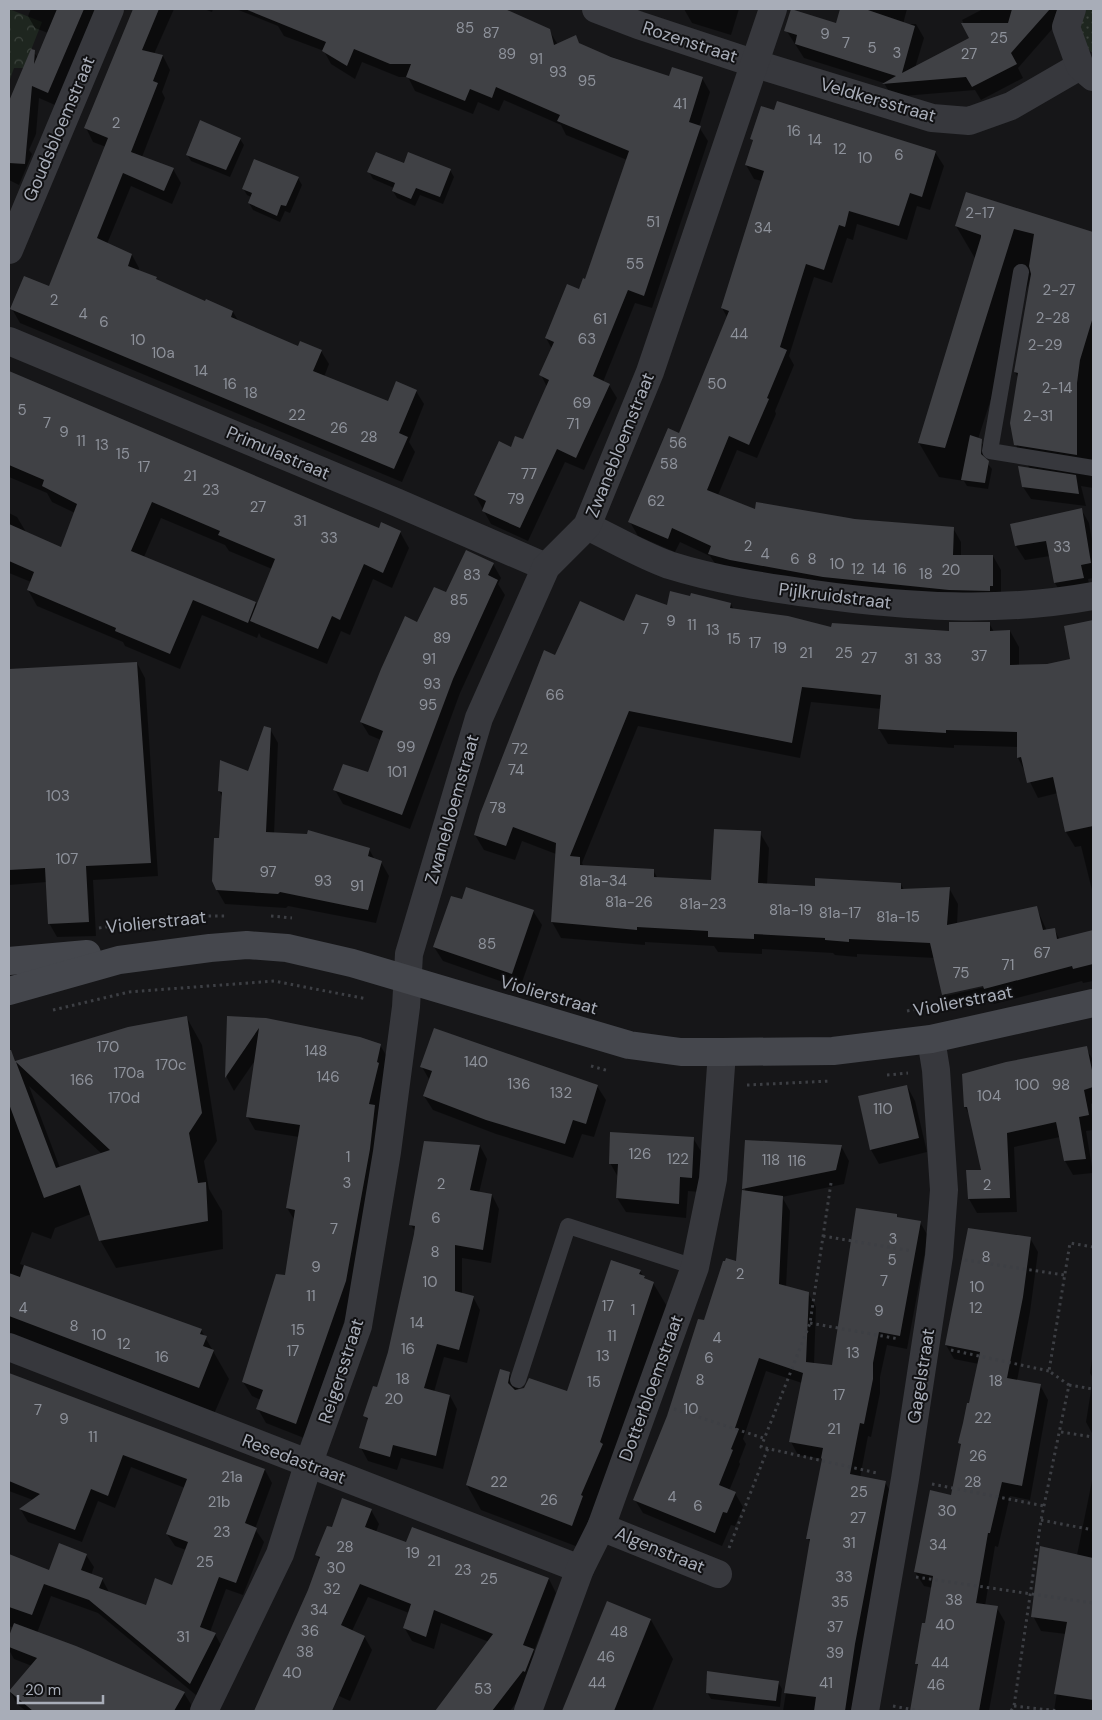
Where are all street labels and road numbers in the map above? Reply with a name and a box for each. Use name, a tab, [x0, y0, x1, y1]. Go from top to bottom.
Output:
street label: Rozenstraat	[640, 15, 740, 69]
street label: Goudsbloemstraat	[17, 53, 101, 205]
street label: Veldkersstraat	[817, 72, 939, 128]
street label: Zwanebloemstraat	[580, 369, 660, 521]
street label: Primulastraat	[223, 420, 333, 486]
street label: Pijlkruidstraat	[777, 577, 893, 615]
street label: Zwanebloemstraat	[419, 731, 485, 887]
street label: Violierstraat	[105, 905, 207, 939]
street label: Violierstraat	[497, 970, 601, 1020]
street label: Violierstraat	[911, 980, 1015, 1022]
street label: Dotterbloemstraat	[613, 1311, 689, 1465]
street label: Reigersstraat	[313, 1315, 369, 1427]
street label: Gagelstraat	[902, 1327, 940, 1425]
street label: Resedastraat	[239, 1428, 349, 1490]
street label: Algenstraat	[611, 1521, 709, 1579]

